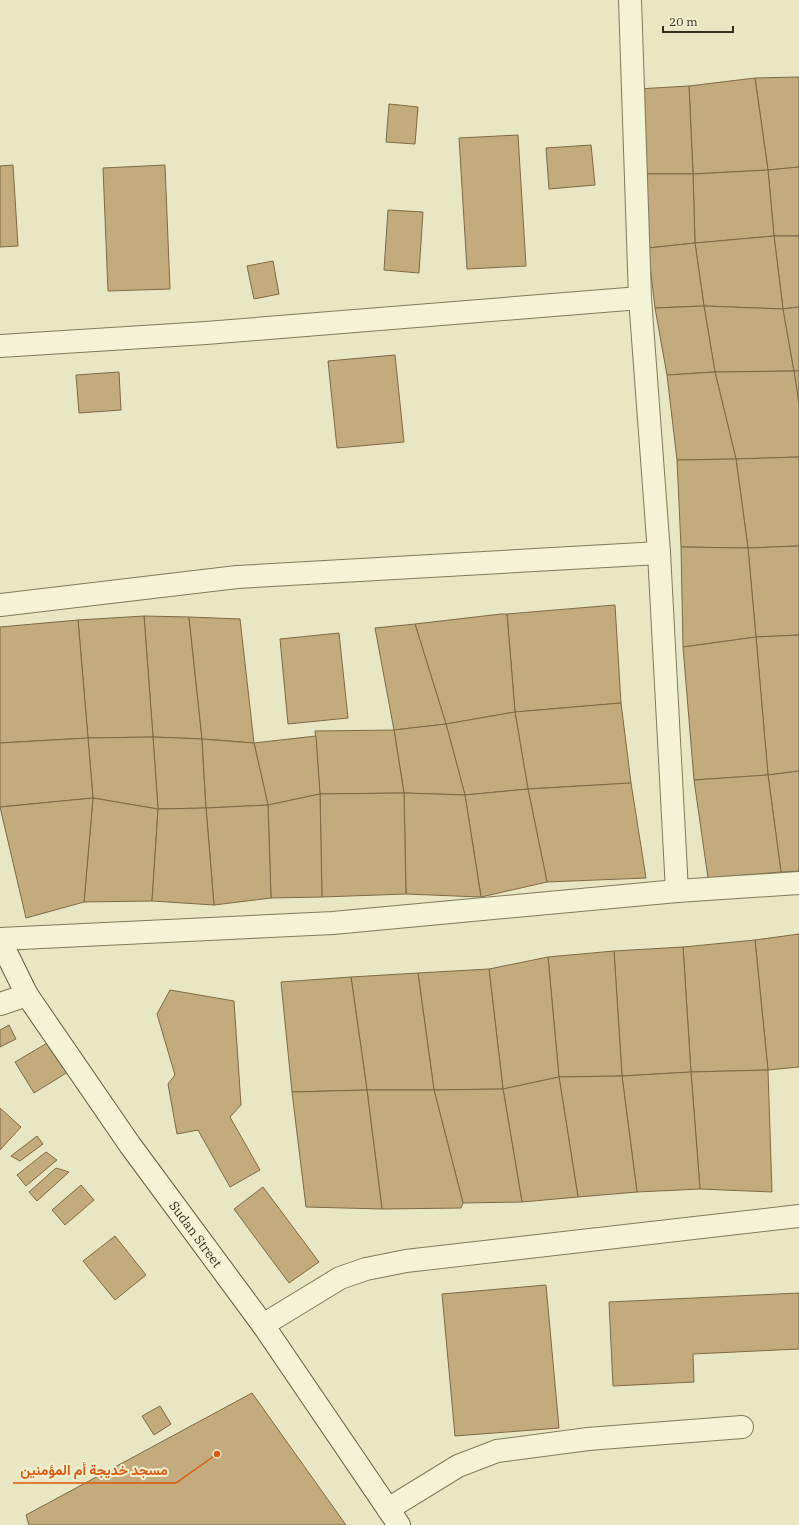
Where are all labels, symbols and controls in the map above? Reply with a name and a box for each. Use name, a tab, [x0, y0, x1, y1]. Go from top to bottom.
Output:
scale bar	[663, 8, 733, 34]
text: 20 m	[669, 14, 698, 29]
street label: Sudan Street	[166, 1197, 226, 1271]
callout: مسجد خديجة أم المؤمنين	[13, 1457, 176, 1483]
text: مسجد خديجة أم المؤمنين	[20, 1461, 168, 1479]

